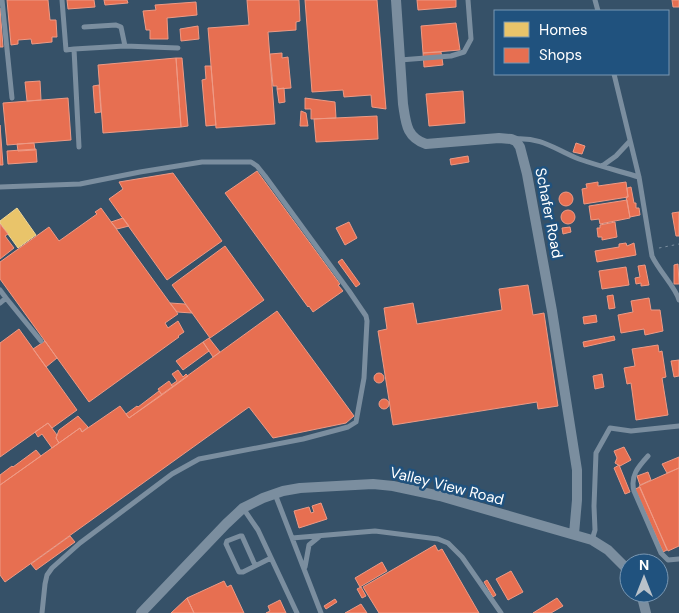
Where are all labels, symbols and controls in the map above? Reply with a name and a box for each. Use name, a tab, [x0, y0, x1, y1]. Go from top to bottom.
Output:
legend	[494, 10, 669, 75]
text: Homes	[539, 20, 588, 40]
text: Shops	[539, 45, 582, 65]
street label: Schafer Road	[530, 166, 568, 260]
street label: Valley View Road	[388, 462, 506, 510]
north arrow	[619, 553, 669, 603]
text: N	[639, 556, 649, 574]

